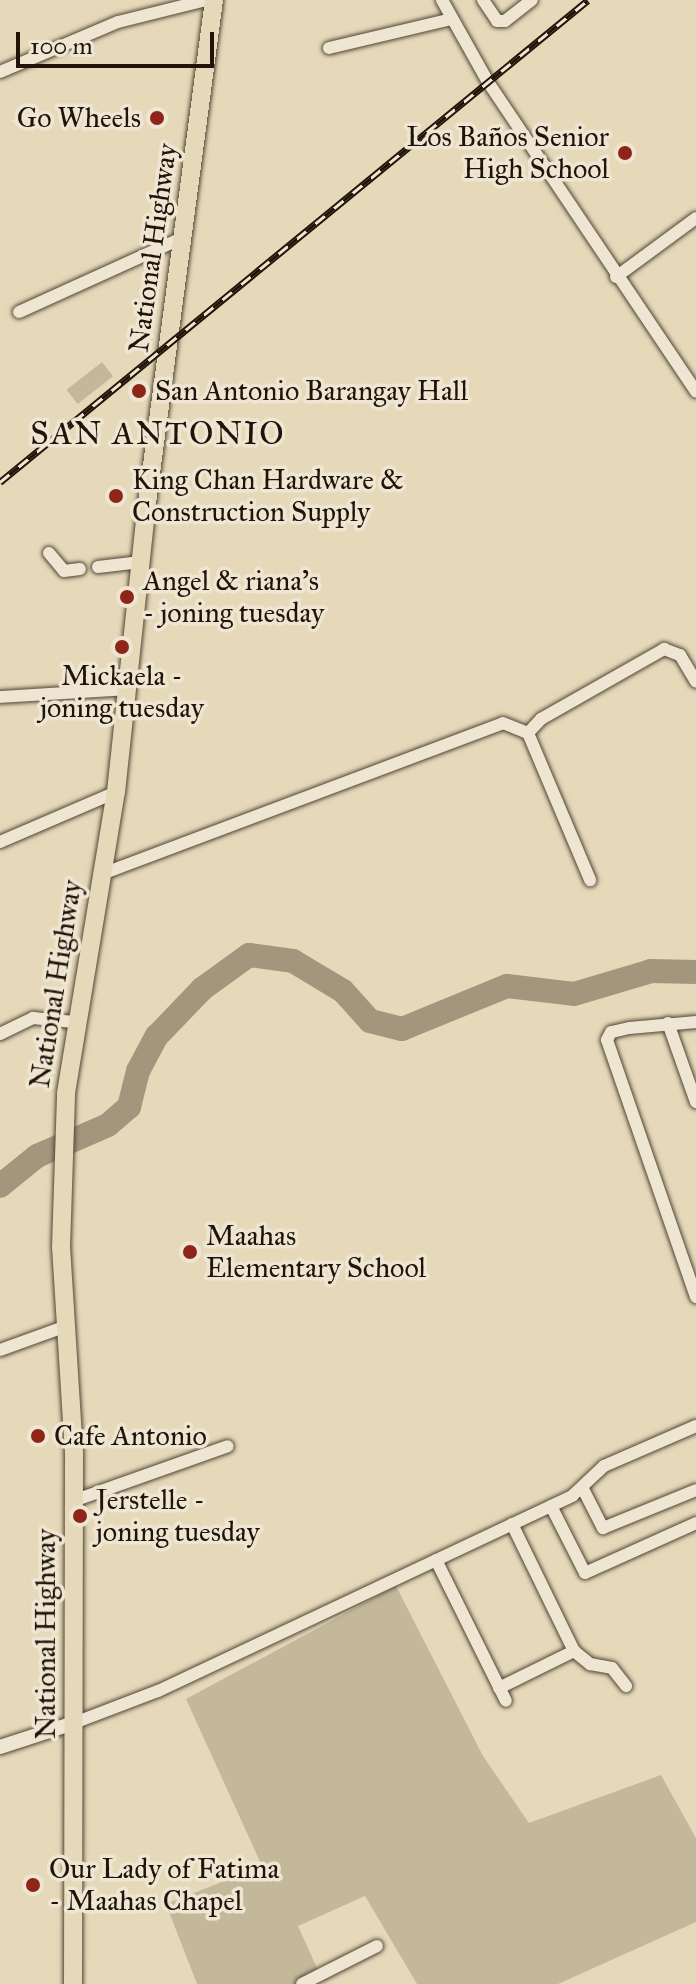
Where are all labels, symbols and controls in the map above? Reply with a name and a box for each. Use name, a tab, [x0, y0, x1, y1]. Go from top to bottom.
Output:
scale bar	[20, 16, 218, 66]
text: 100 m	[30, 31, 93, 61]
place label: Go Wheels	[17, 101, 141, 135]
marker: Go Wheels	[148, 109, 166, 127]
place label: Los Baños Senior High School	[406, 120, 609, 186]
street label: National Highway	[122, 141, 184, 355]
marker: Los Baños Senior High School	[616, 144, 634, 162]
place label: San Antonio Barangay Hall	[155, 374, 468, 408]
marker: San Antonio Barangay Hall	[130, 382, 148, 400]
district label: SAN ANTONIO	[30, 415, 286, 453]
place label: King Chan Hardware & Construction Supply	[132, 463, 404, 529]
marker: King Chan Hardware & Construction Supply	[107, 487, 125, 505]
place label: Angel & riana's - joning tuesday	[143, 564, 324, 630]
marker: Angel & riana's - joning tuesday	[118, 588, 136, 606]
marker: Mickaela - joning tuesday	[113, 638, 131, 656]
place label: Mickaela - joning tuesday	[40, 659, 204, 725]
street label: National Highway	[23, 877, 89, 1091]
place label: Maahas Elementary School	[206, 1219, 426, 1285]
marker: Maahas Elementary School	[181, 1243, 199, 1261]
place label: Cafe Antonio	[54, 1419, 207, 1453]
marker: Cafe Antonio	[29, 1427, 47, 1445]
place label: Jerstelle - joning tuesday	[96, 1483, 260, 1549]
marker: Jerstelle - joning tuesday	[71, 1507, 89, 1525]
street label: National Highway	[29, 1529, 63, 1739]
place label: Our Lady of Fatima - Maahas Chapel	[49, 1852, 279, 1918]
marker: Our Lady of Fatima - Maahas Chapel	[24, 1876, 42, 1894]

